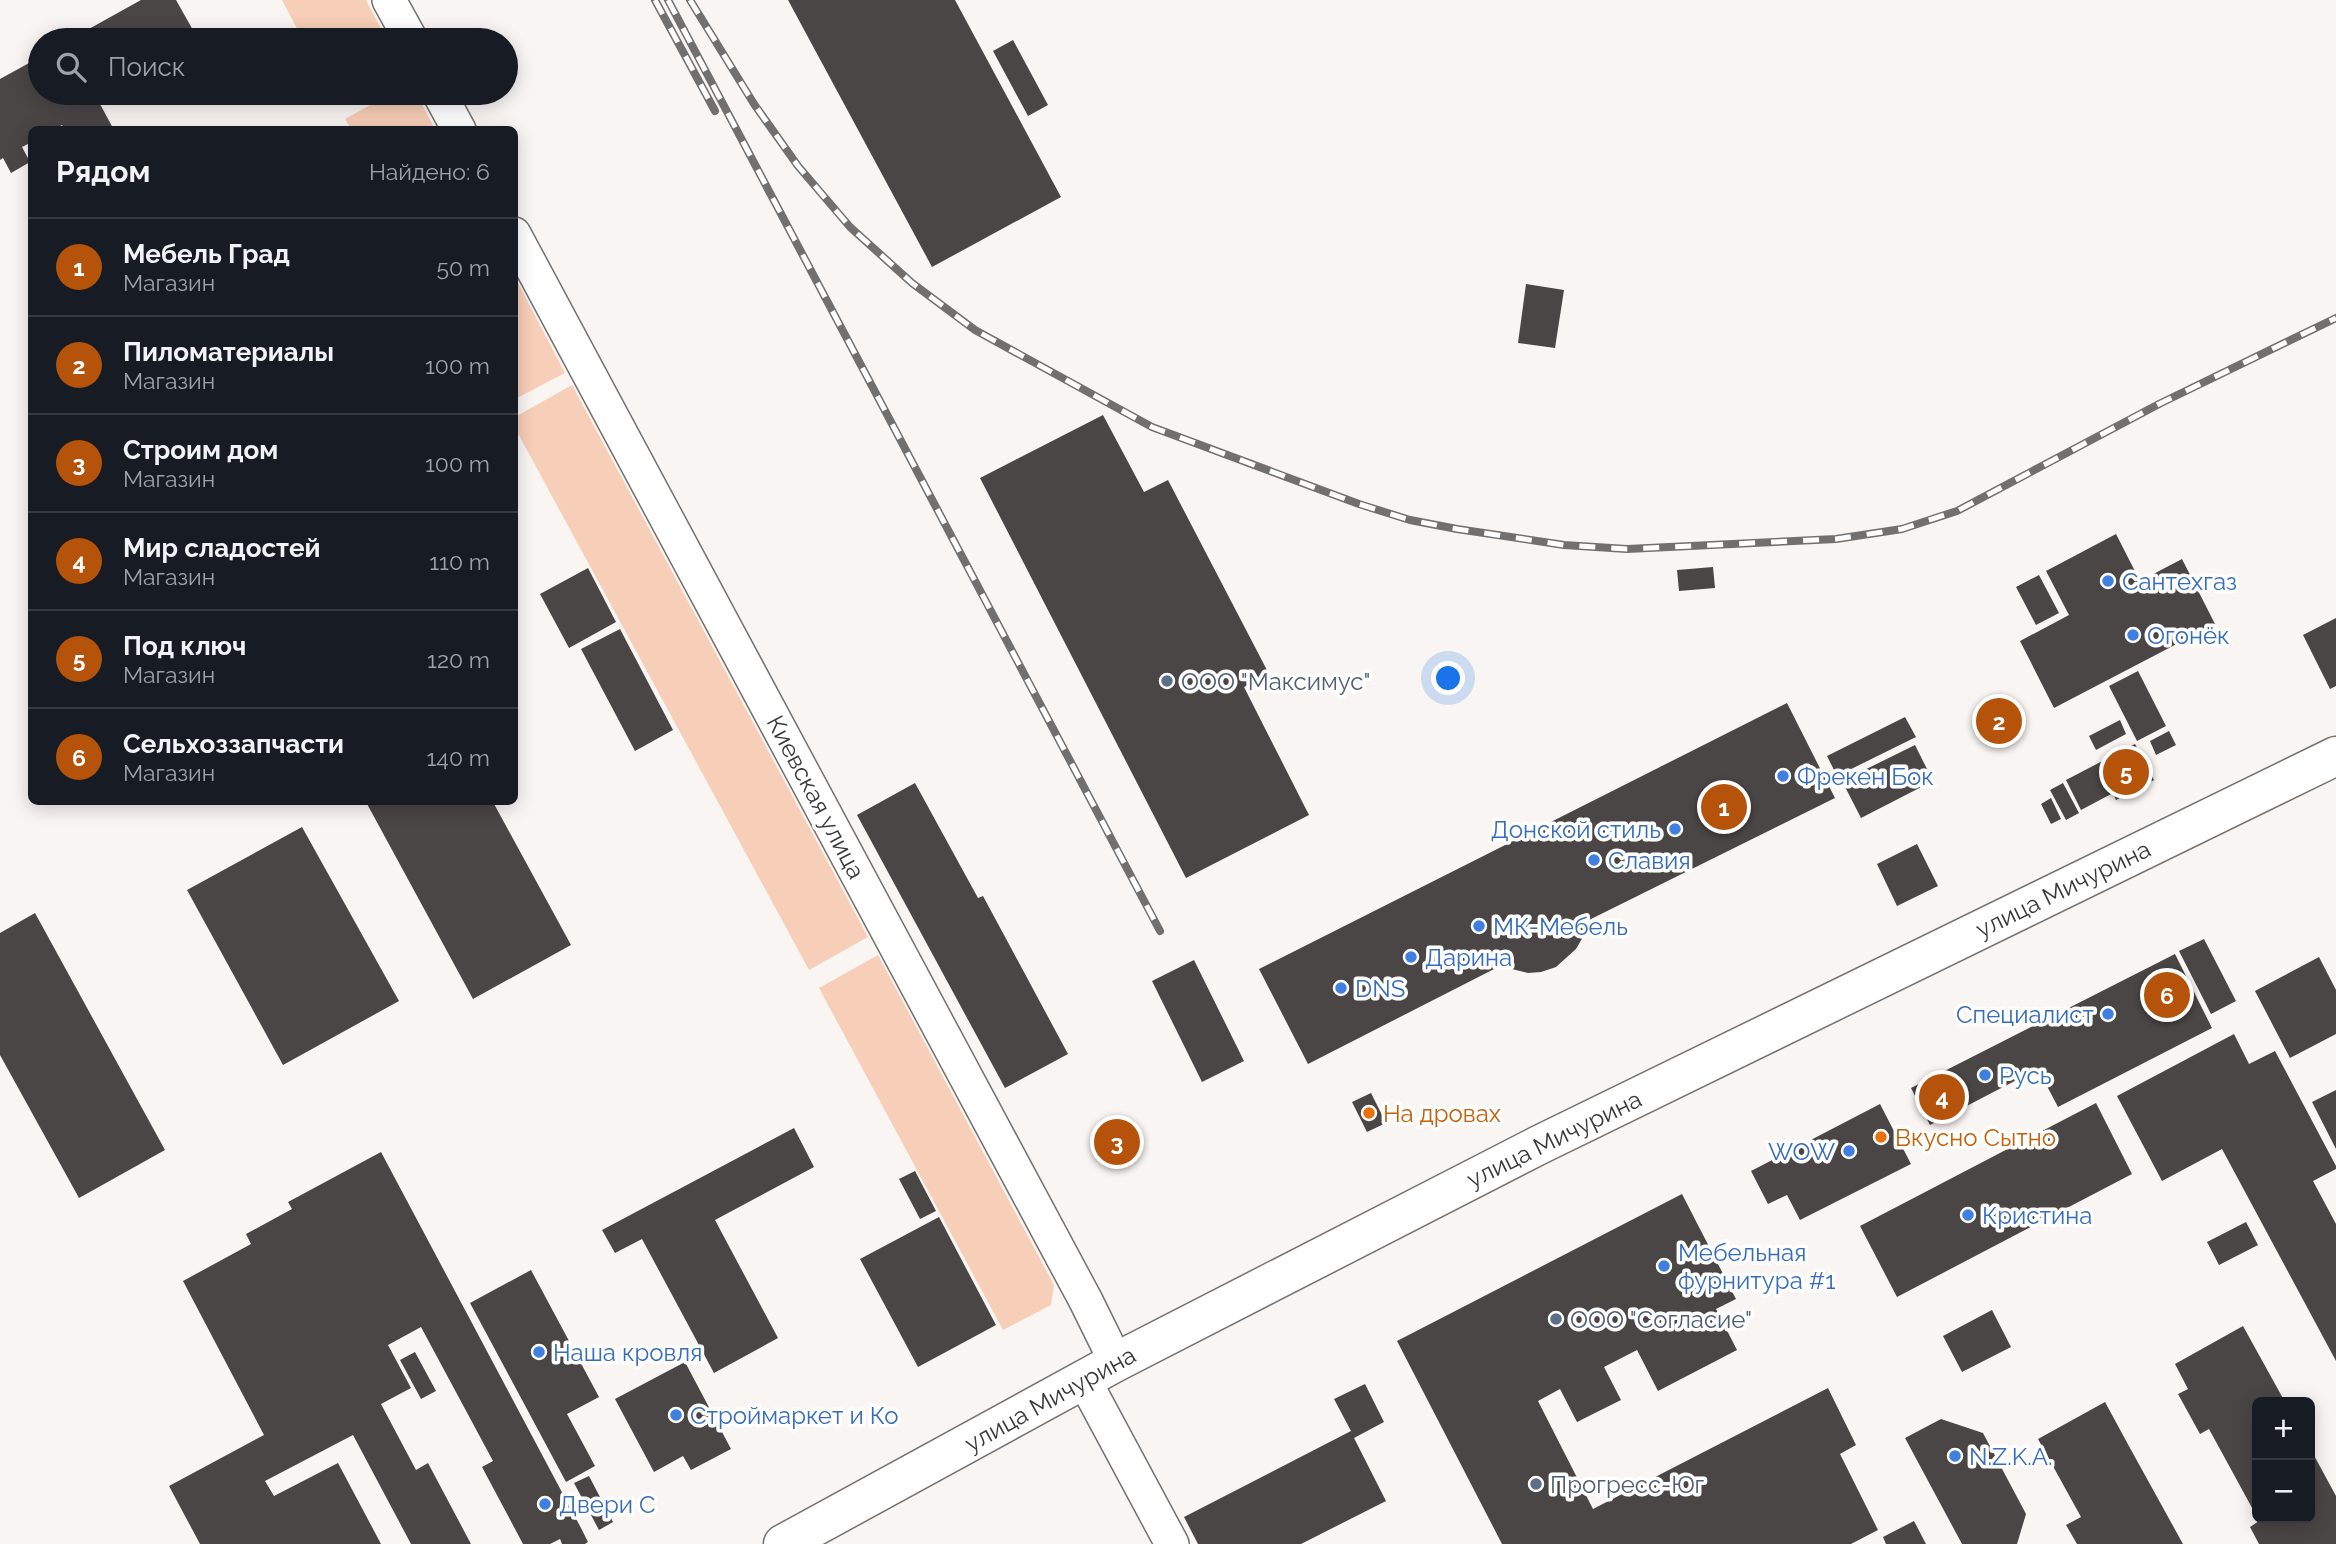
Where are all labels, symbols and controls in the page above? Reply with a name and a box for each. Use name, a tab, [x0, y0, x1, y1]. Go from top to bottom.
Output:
search box	[28, 28, 518, 105]
icon: search	[52, 48, 90, 86]
text: Поиск	[108, 52, 185, 82]
text: Рядом	[56, 154, 150, 189]
text: Найдено: 6	[369, 158, 490, 185]
text: Мебель Град	[123, 239, 290, 269]
text: 1	[73, 254, 85, 281]
text: 50 m	[436, 254, 490, 281]
text: Магазин	[123, 269, 215, 296]
text: Пиломатериалы	[123, 337, 334, 367]
text: 2	[73, 352, 85, 379]
text: 100 m	[425, 352, 490, 379]
text: Магазин	[123, 367, 215, 394]
text: Строим дом	[123, 435, 278, 465]
text: 3	[73, 450, 85, 477]
text: 100 m	[425, 450, 490, 477]
text: Магазин	[123, 465, 215, 492]
text: Мир сладостей	[123, 533, 321, 563]
text: 4	[72, 548, 86, 575]
text: 110 m	[429, 548, 490, 575]
text: Магазин	[123, 563, 215, 590]
place label: Сантехгаз	[2122, 567, 2237, 596]
marker: Сантехгаз	[2100, 573, 2116, 589]
place label: Огонёк	[2147, 621, 2230, 650]
marker: Огонёк	[2125, 627, 2141, 643]
text: Под ключ	[123, 631, 246, 661]
text: 5	[73, 646, 85, 673]
text: 120 m	[427, 646, 490, 673]
text: Магазин	[123, 661, 215, 688]
your location	[1431, 661, 1465, 695]
place label: ООО "Максимус"	[1181, 667, 1370, 696]
marker: ООО "Максимус"	[1159, 673, 1175, 689]
pin: 2	[1976, 695, 2022, 747]
street label: Киевская улица	[761, 710, 871, 884]
text: Сельхоззапчасти	[123, 729, 344, 759]
text: 6	[72, 744, 86, 771]
text: 140 m	[427, 744, 490, 771]
pin: 5	[2103, 746, 2149, 798]
text: Магазин	[123, 759, 215, 786]
place label: Фрекен Бок	[1797, 762, 1934, 791]
marker: Фрекен Бок	[1775, 768, 1791, 784]
pin: 1	[1701, 781, 1747, 833]
place label: Донской стиль	[1491, 815, 1661, 844]
marker: Донской стиль	[1667, 821, 1683, 837]
street label: улица Мичурина	[1971, 834, 2155, 944]
place label: Славия	[1608, 846, 1691, 875]
marker: Славия	[1586, 852, 1602, 868]
place label: МК-Мебель	[1493, 912, 1628, 941]
marker: МК-Мебель	[1471, 918, 1487, 934]
place label: Дарина	[1425, 943, 1512, 972]
marker: Дарина	[1403, 949, 1419, 965]
pin: 6	[2144, 969, 2190, 1021]
place label: DNS	[1355, 974, 1405, 1003]
marker: DNS	[1333, 980, 1349, 996]
place label: Специалист	[1956, 1000, 2095, 1029]
marker: Специалист	[2100, 1006, 2116, 1022]
place label: Русь	[1999, 1061, 2051, 1090]
marker: Русь	[1977, 1067, 1993, 1083]
pin: 4	[1919, 1071, 1965, 1123]
street label: улица Мичурина	[1462, 1084, 1646, 1194]
place label: На дровах	[1383, 1099, 1501, 1128]
marker: На дровах	[1361, 1105, 1377, 1121]
pin: 3	[1094, 1116, 1140, 1168]
place label: Вкусно Сытно	[1895, 1123, 2056, 1152]
marker: Вкусно Сытно	[1873, 1129, 1889, 1145]
place label: WOW	[1768, 1137, 1835, 1166]
marker: WOW	[1841, 1143, 1857, 1159]
place label: Кристина	[1982, 1201, 2092, 1230]
marker: Кристина	[1960, 1207, 1976, 1223]
place label: Мебельная фурнитура #1	[1678, 1238, 1835, 1295]
marker: Мебельная фурнитура #1	[1656, 1258, 1672, 1274]
place label: ООО "Согласие"	[1570, 1305, 1752, 1334]
marker: ООО "Согласие"	[1548, 1311, 1564, 1327]
place label: Наша кровля	[553, 1338, 703, 1367]
street label: улица Мичурина	[960, 1340, 1140, 1458]
marker: Наша кровля	[531, 1344, 547, 1360]
map controls	[2252, 1397, 2315, 1523]
button: +	[2252, 1397, 2315, 1460]
place label: Строймаркет и Ко	[690, 1401, 899, 1430]
marker: Строймаркет и Ко	[668, 1407, 684, 1423]
place label: N.Z.K.A.	[1969, 1442, 2052, 1471]
marker: N.Z.K.A.	[1947, 1448, 1963, 1464]
button: −	[2252, 1460, 2315, 1523]
place label: Прогресс-Юг	[1550, 1470, 1705, 1499]
marker: Прогресс-Юг	[1528, 1476, 1544, 1492]
place label: Двери С	[559, 1490, 656, 1519]
marker: Двери С	[537, 1496, 553, 1512]

